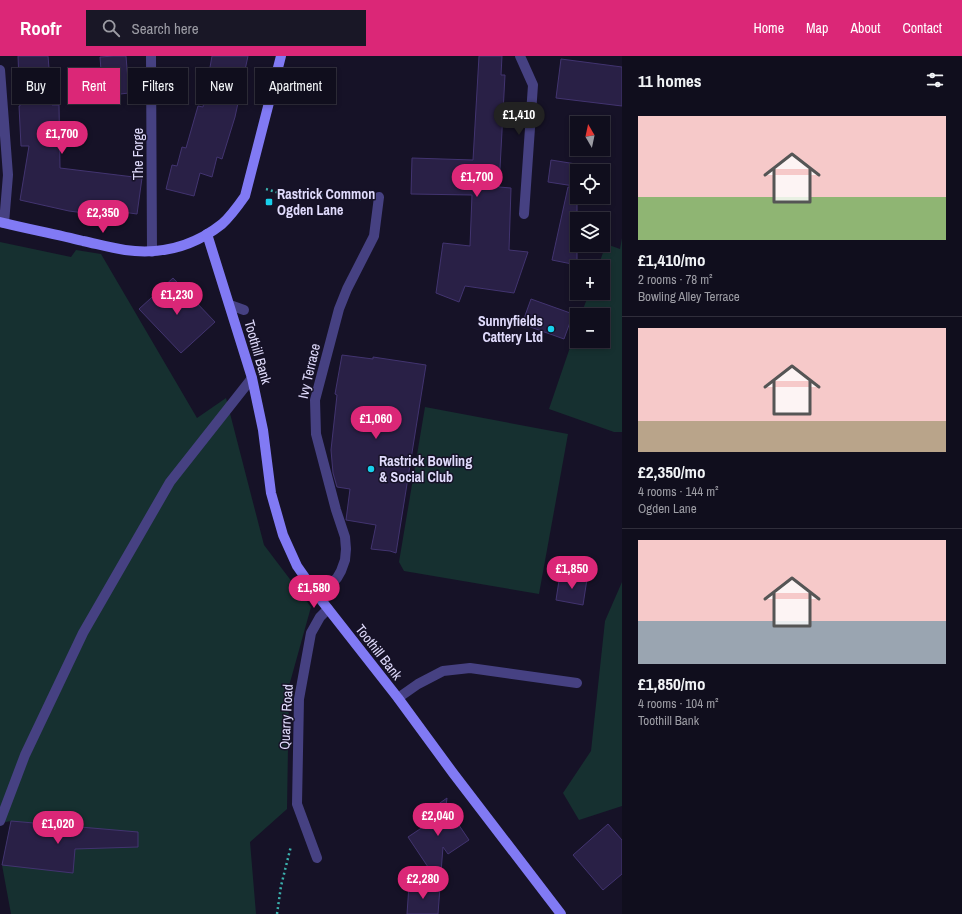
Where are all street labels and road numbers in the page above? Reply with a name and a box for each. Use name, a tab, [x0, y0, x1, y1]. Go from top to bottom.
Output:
street label: The Forge	[129, 128, 147, 180]
street label: Toothill Bank	[240, 318, 276, 386]
street label: Ivy Terrace	[294, 342, 324, 400]
street label: Toothill Bank	[352, 621, 406, 684]
street label: Quarry Road	[275, 684, 297, 750]

